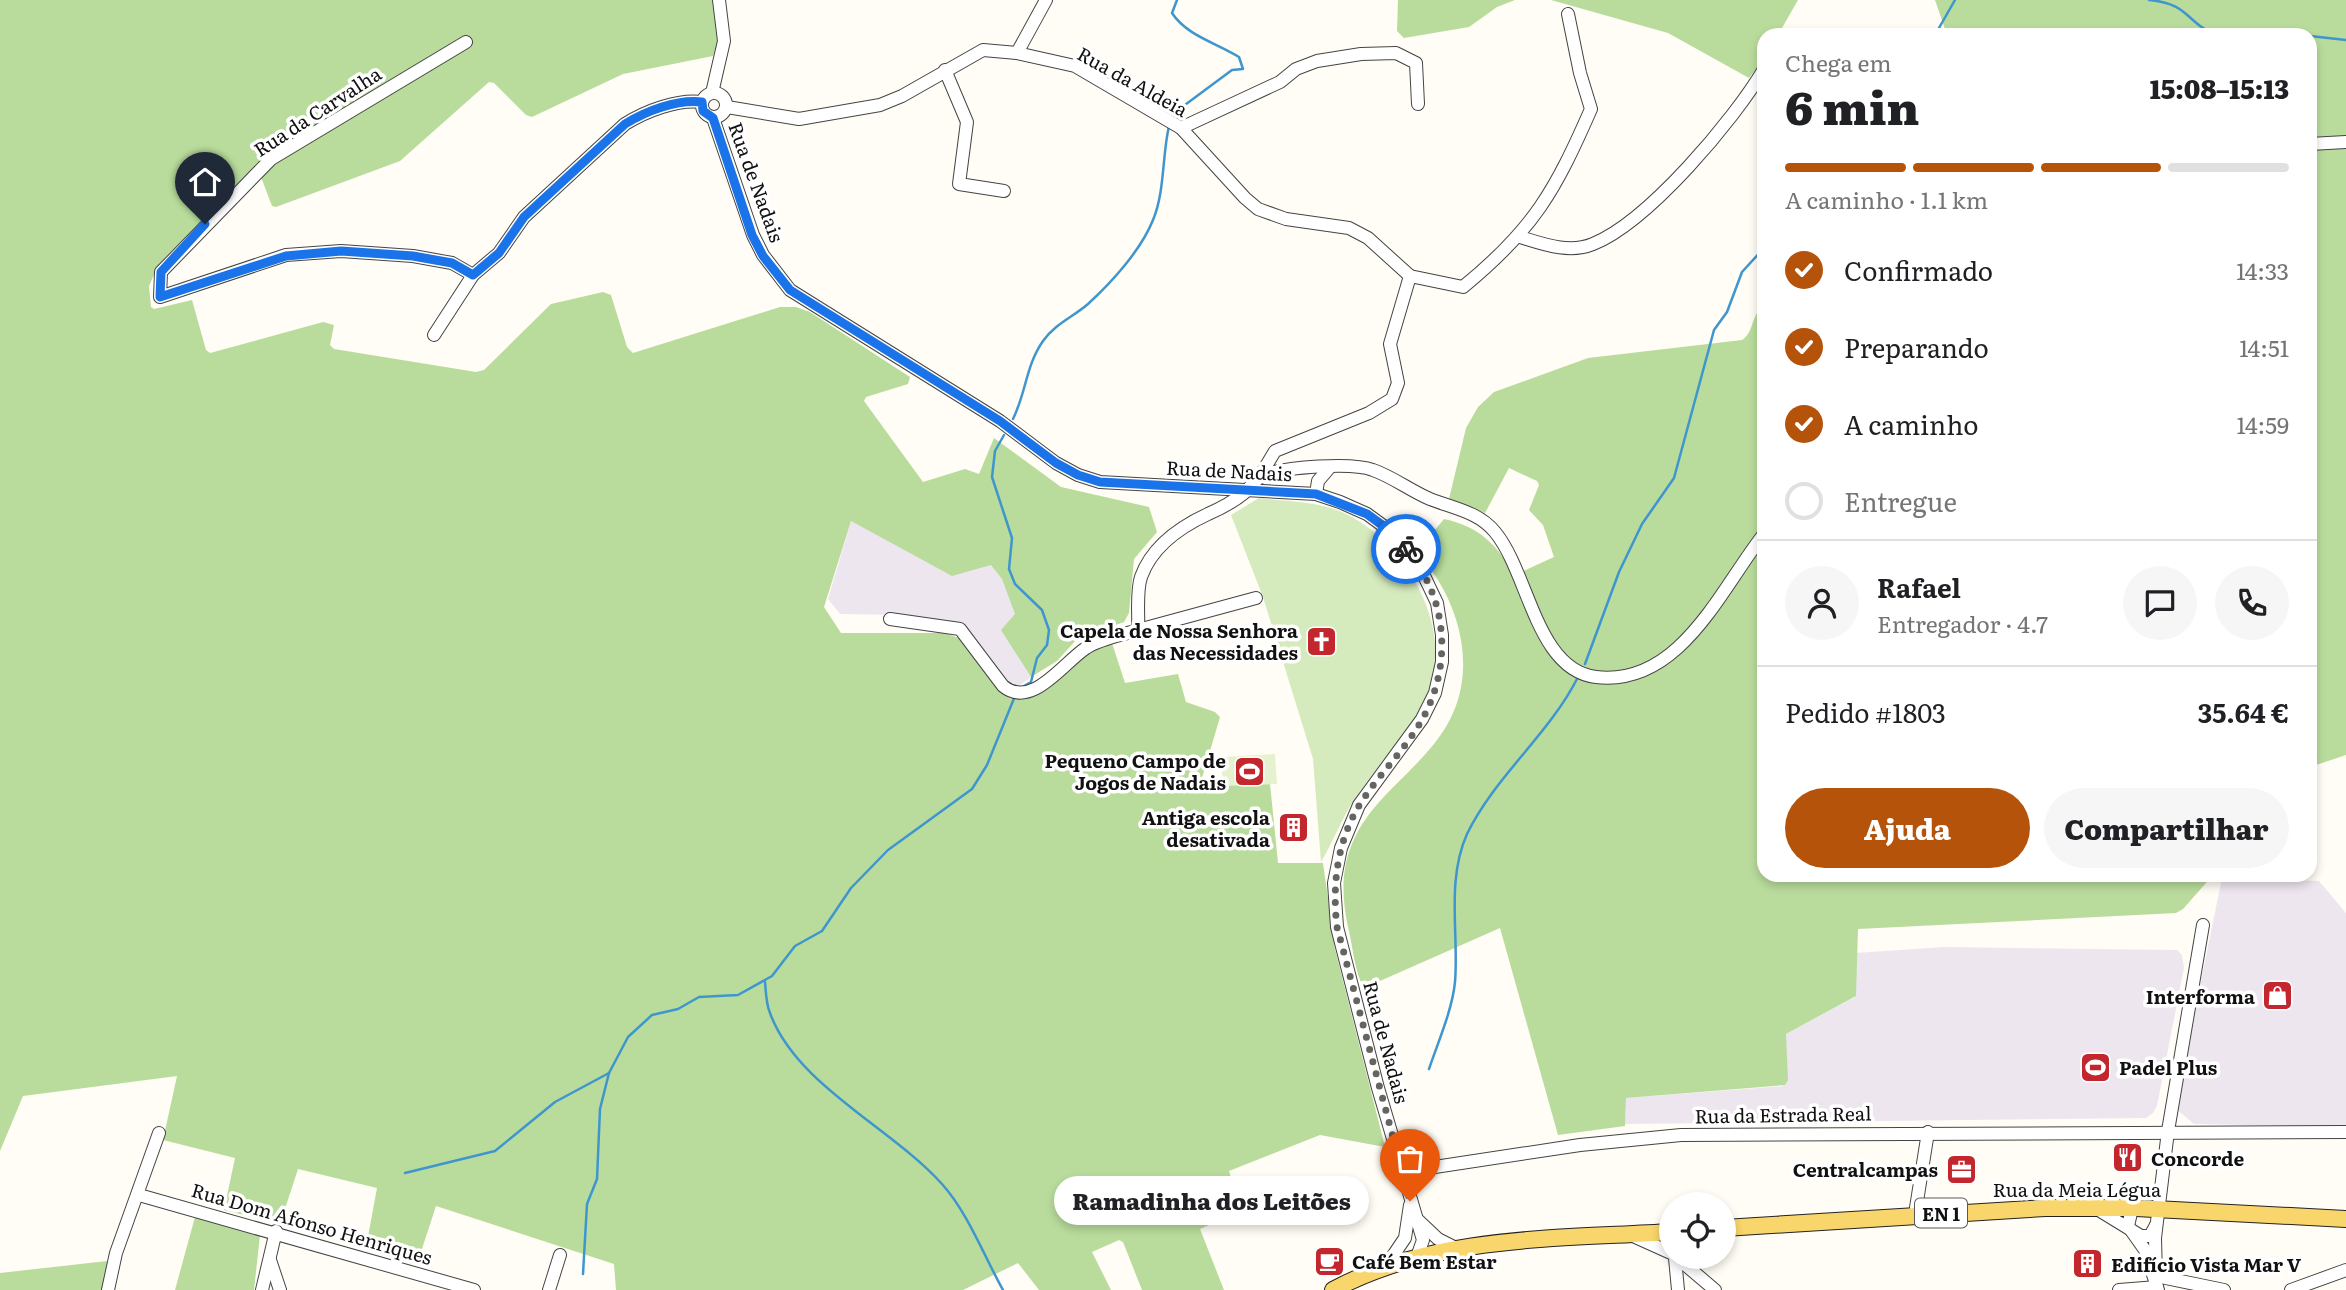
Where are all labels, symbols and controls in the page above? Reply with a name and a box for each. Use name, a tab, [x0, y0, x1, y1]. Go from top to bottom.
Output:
street label: Rua da Aldeia	[1073, 39, 1194, 123]
text: Chega em	[1785, 45, 1892, 79]
street label: Rua da Carvalha	[248, 59, 387, 163]
text: 15:08–15:13	[2150, 68, 2289, 107]
text: 6 min	[1785, 71, 1919, 139]
street label: Rua de Nadais	[722, 118, 792, 246]
pin	[175, 152, 235, 224]
icon: home	[186, 163, 224, 201]
text: A caminho · 1.1 km	[1785, 182, 1988, 216]
text: Confirmado	[1844, 250, 1993, 289]
icon: check	[1785, 251, 1823, 289]
text: 14:33	[2236, 253, 2289, 287]
text: Preparando	[1844, 327, 1989, 366]
icon: check	[1785, 328, 1823, 366]
text: 14:51	[2239, 330, 2289, 364]
text: A caminho	[1844, 404, 1978, 443]
icon: check	[1785, 405, 1823, 443]
text: 14:59	[2237, 407, 2289, 441]
street label: Rua de Nadais	[1165, 453, 1293, 487]
text: Entregue	[1844, 481, 1957, 520]
courier	[1371, 514, 1441, 584]
icon: bike	[1387, 530, 1425, 568]
button: person	[1785, 566, 1859, 640]
button: chat	[2123, 566, 2197, 640]
button: phone	[2215, 566, 2289, 640]
text: Rafael	[1877, 567, 1961, 606]
text: Entregador · 4.7	[1877, 606, 2048, 640]
place label: Capela de Nossa Senhora das Necessidades	[1060, 616, 1298, 666]
church icon: Capela de Nossa Senhora das Necessidades	[1304, 624, 1338, 658]
text: Pedido #1803	[1785, 692, 1946, 731]
text: 35.64 €	[2198, 692, 2289, 731]
place label: Pequeno Campo de Jogos de Nadais	[1045, 746, 1226, 796]
sports icon: Pequeno Campo de Jogos de Nadais	[1232, 754, 1266, 788]
button: Ajuda	[1785, 788, 2030, 868]
button: Compartilhar	[2044, 788, 2289, 868]
place label: Antiga escola desativada	[1142, 803, 1270, 853]
building icon: Antiga escola desativada	[1276, 811, 1310, 845]
street label: Rua de Nadais	[1357, 978, 1417, 1107]
shop icon: Interforma	[2261, 979, 2295, 1013]
place label: Interforma	[2146, 982, 2255, 1010]
sports icon: Padel Plus	[2079, 1050, 2113, 1084]
place label: Padel Plus	[2119, 1053, 2217, 1081]
street label: Rua da Estrada Real	[1694, 1098, 1872, 1130]
pin	[1380, 1129, 1440, 1201]
icon: bag	[1391, 1140, 1429, 1178]
restaurant icon: Concorde	[2111, 1141, 2145, 1175]
place label: Concorde	[2151, 1144, 2244, 1172]
office icon: Centralcampas	[1944, 1152, 1978, 1186]
place label: Centralcampas	[1793, 1155, 1938, 1183]
street label: Rua Dom Afonso Henriques	[188, 1175, 436, 1271]
street label: Rua da Meia Légua	[1993, 1175, 2162, 1203]
callout: Ramadinha dos Leitões	[1053, 1176, 1368, 1226]
text: Ramadinha dos Leitões	[1072, 1183, 1351, 1217]
map controls	[1659, 1192, 1736, 1269]
button: locate	[1659, 1192, 1736, 1269]
road number: EN 1	[1915, 1198, 1967, 1228]
cafe icon: Café Bem Estar	[1312, 1244, 1346, 1278]
place label: Café Bem Estar	[1352, 1247, 1497, 1275]
building icon: Edifício Vista Mar V	[2071, 1247, 2105, 1281]
place label: Edifício Vista Mar V	[2111, 1250, 2302, 1278]

